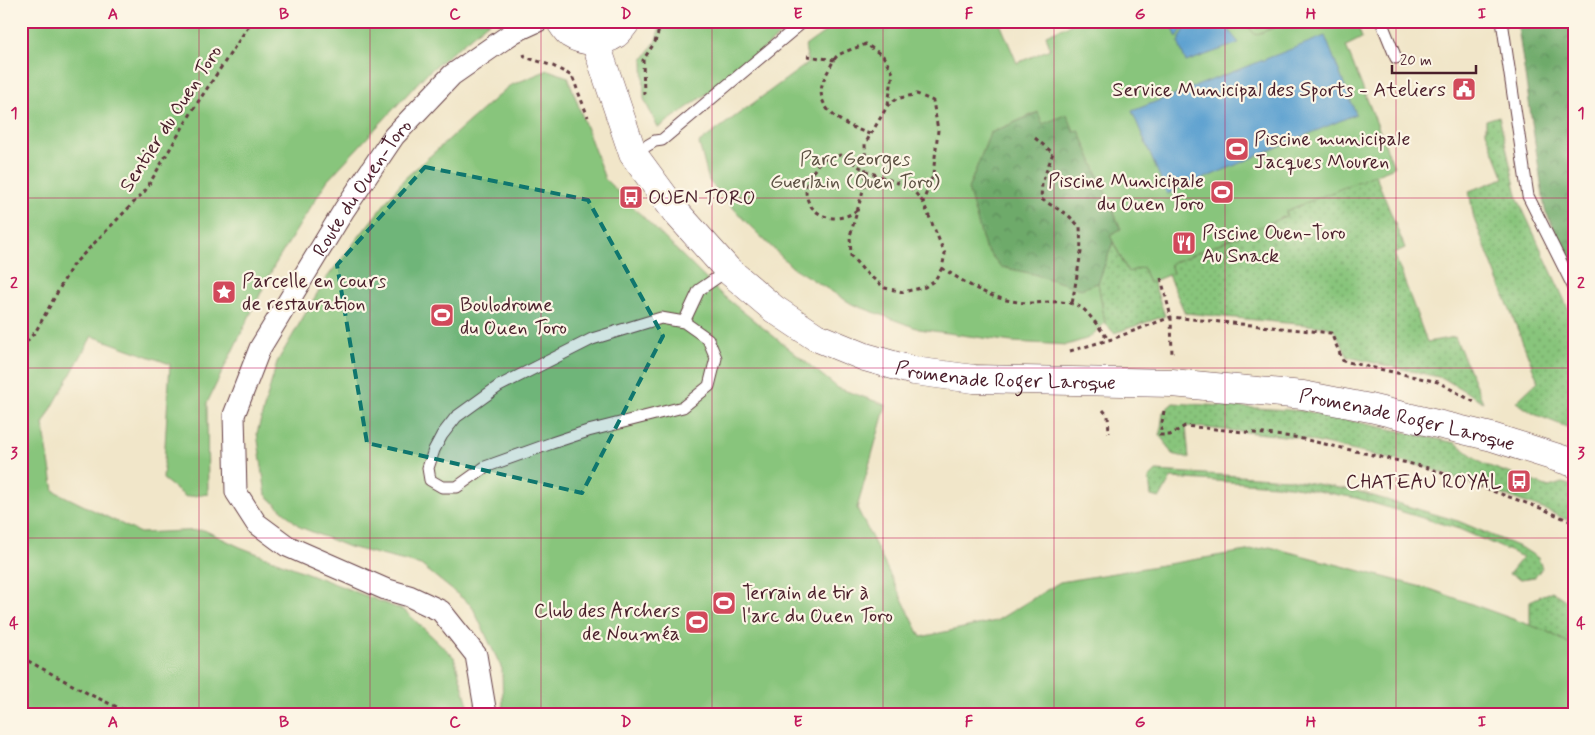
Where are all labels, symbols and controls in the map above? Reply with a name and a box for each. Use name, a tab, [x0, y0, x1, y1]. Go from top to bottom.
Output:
text: A	[108, 4, 118, 25]
text: B	[279, 4, 289, 25]
text: C	[449, 4, 461, 25]
text: D	[620, 4, 632, 25]
text: E	[793, 4, 803, 25]
text: F	[965, 4, 974, 25]
text: G	[1135, 4, 1146, 25]
text: H	[1306, 4, 1317, 25]
text: I	[1478, 4, 1487, 25]
street label: Sentier du Ouen Toro	[114, 40, 229, 198]
scale bar	[1392, 42, 1476, 74]
text: 20 m	[1400, 51, 1432, 71]
public building icon: Service Municipal des Sports - Ateliers	[1451, 76, 1477, 102]
place label: Service Municipal des Sports - Ateliers	[1112, 77, 1446, 104]
text: 1	[10, 103, 18, 124]
text: 1	[1577, 103, 1585, 124]
street label: Route du Ouen-Toro	[307, 113, 419, 262]
place label: Piscine municipale Jacques Mouren	[1254, 126, 1410, 176]
sports icon: Piscine municipale Jacques Mouren	[1224, 136, 1250, 162]
park label: Parc Georges Guerlain (Ouen Toro)	[770, 146, 940, 196]
place label: Piscine Municipale du Ouen Toro	[1048, 168, 1204, 218]
sports icon: Piscine Municipale du Ouen Toro	[1209, 179, 1235, 205]
bus stop icon: OUEN TORO	[618, 184, 644, 210]
place label: OUEN TORO	[648, 185, 756, 212]
place label: Piscine Ouen-Toro Au Snack	[1202, 220, 1346, 270]
restaurant icon: Piscine Ouen-Toro Au Snack	[1171, 230, 1197, 256]
place label: Parcelle en cours de restauration	[242, 268, 386, 318]
text: 2	[10, 273, 18, 294]
text: 2	[1577, 273, 1585, 294]
place icon: Parcelle en cours de restauration	[211, 279, 237, 305]
place label: Boulodrome du Ouen Toro	[460, 292, 567, 342]
sports icon: Boulodrome du Ouen Toro	[429, 302, 455, 328]
street label: Promenade Roger Laroque	[892, 354, 1116, 397]
street label: Promenade Roger Laroque	[1297, 383, 1518, 458]
text: 3	[10, 443, 18, 464]
text: 3	[1577, 443, 1585, 464]
bus stop icon: CHATEAU ROYAL	[1506, 468, 1532, 494]
place label: CHATEAU ROYAL	[1346, 469, 1502, 496]
place label: Terrain de tir à l'arc du Ouen Toro	[742, 580, 893, 630]
sports icon: Terrain de tir à l'arc du Ouen Toro	[711, 590, 737, 616]
place label: Club des Archers de Nouméa	[534, 598, 680, 648]
sports icon: Club des Archers de Nouméa	[684, 609, 710, 635]
text: 4	[9, 613, 19, 634]
text: 4	[1576, 613, 1586, 634]
text: A	[108, 712, 118, 733]
text: B	[279, 712, 289, 733]
text: C	[449, 712, 461, 733]
text: D	[620, 712, 632, 733]
text: E	[793, 712, 803, 733]
text: F	[965, 712, 974, 733]
text: G	[1135, 712, 1146, 733]
text: H	[1306, 712, 1317, 733]
text: I	[1478, 712, 1487, 733]

